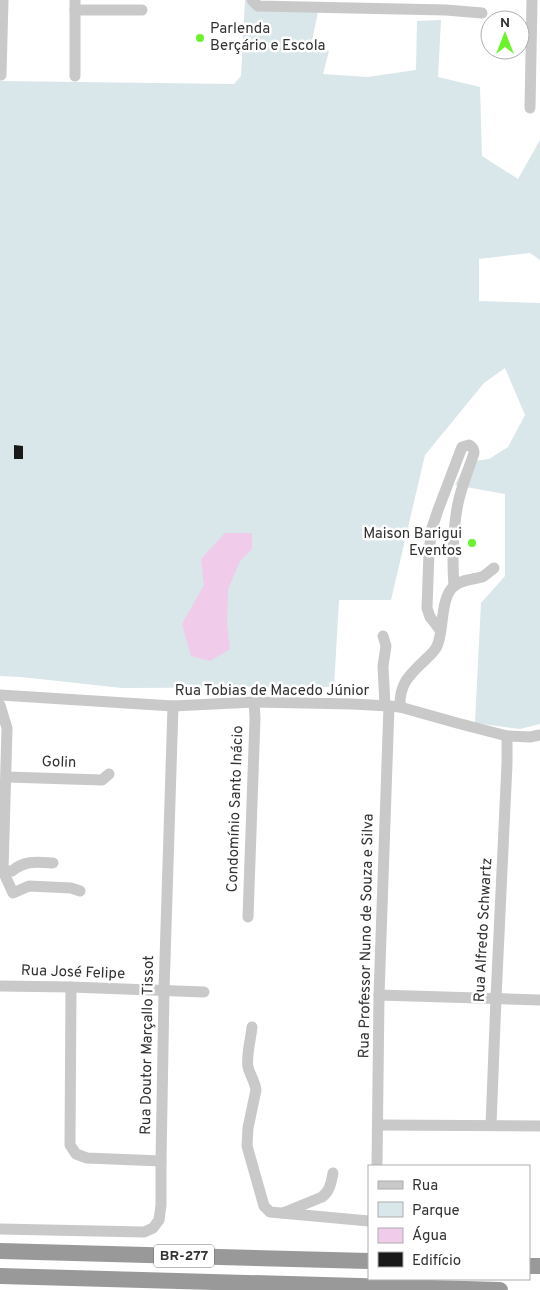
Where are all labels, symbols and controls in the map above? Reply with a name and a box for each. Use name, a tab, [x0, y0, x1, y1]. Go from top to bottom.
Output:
north arrow	[480, 10, 530, 60]
text: N	[500, 15, 510, 32]
place label: Parlenda Berçário e Escola	[210, 20, 326, 56]
marker: Parlenda Berçário e Escola	[194, 32, 206, 44]
place label: Maison Barigui Eventos	[363, 525, 462, 561]
marker: Maison Barigui Eventos	[466, 537, 478, 549]
street label: Rua Tobias de Macedo Júnior	[175, 682, 369, 701]
street label: Condomínio Santo Inácio	[224, 725, 248, 893]
street label: Golin	[41, 753, 77, 773]
street label: Rua Professor Nuno de Souza e Silva	[355, 813, 379, 1059]
street label: Rua Alfredo Schwartz	[471, 857, 497, 1003]
street label: Rua Doutor Marçallo Tissot	[137, 955, 159, 1135]
street label: Rua José Felipe	[20, 962, 126, 984]
legend	[368, 1165, 530, 1280]
text: Rua	[412, 1177, 438, 1196]
text: Parque	[412, 1202, 460, 1221]
text: Água	[412, 1226, 447, 1246]
road number: BR-277	[154, 1244, 214, 1268]
text: Edifício	[412, 1252, 461, 1271]

